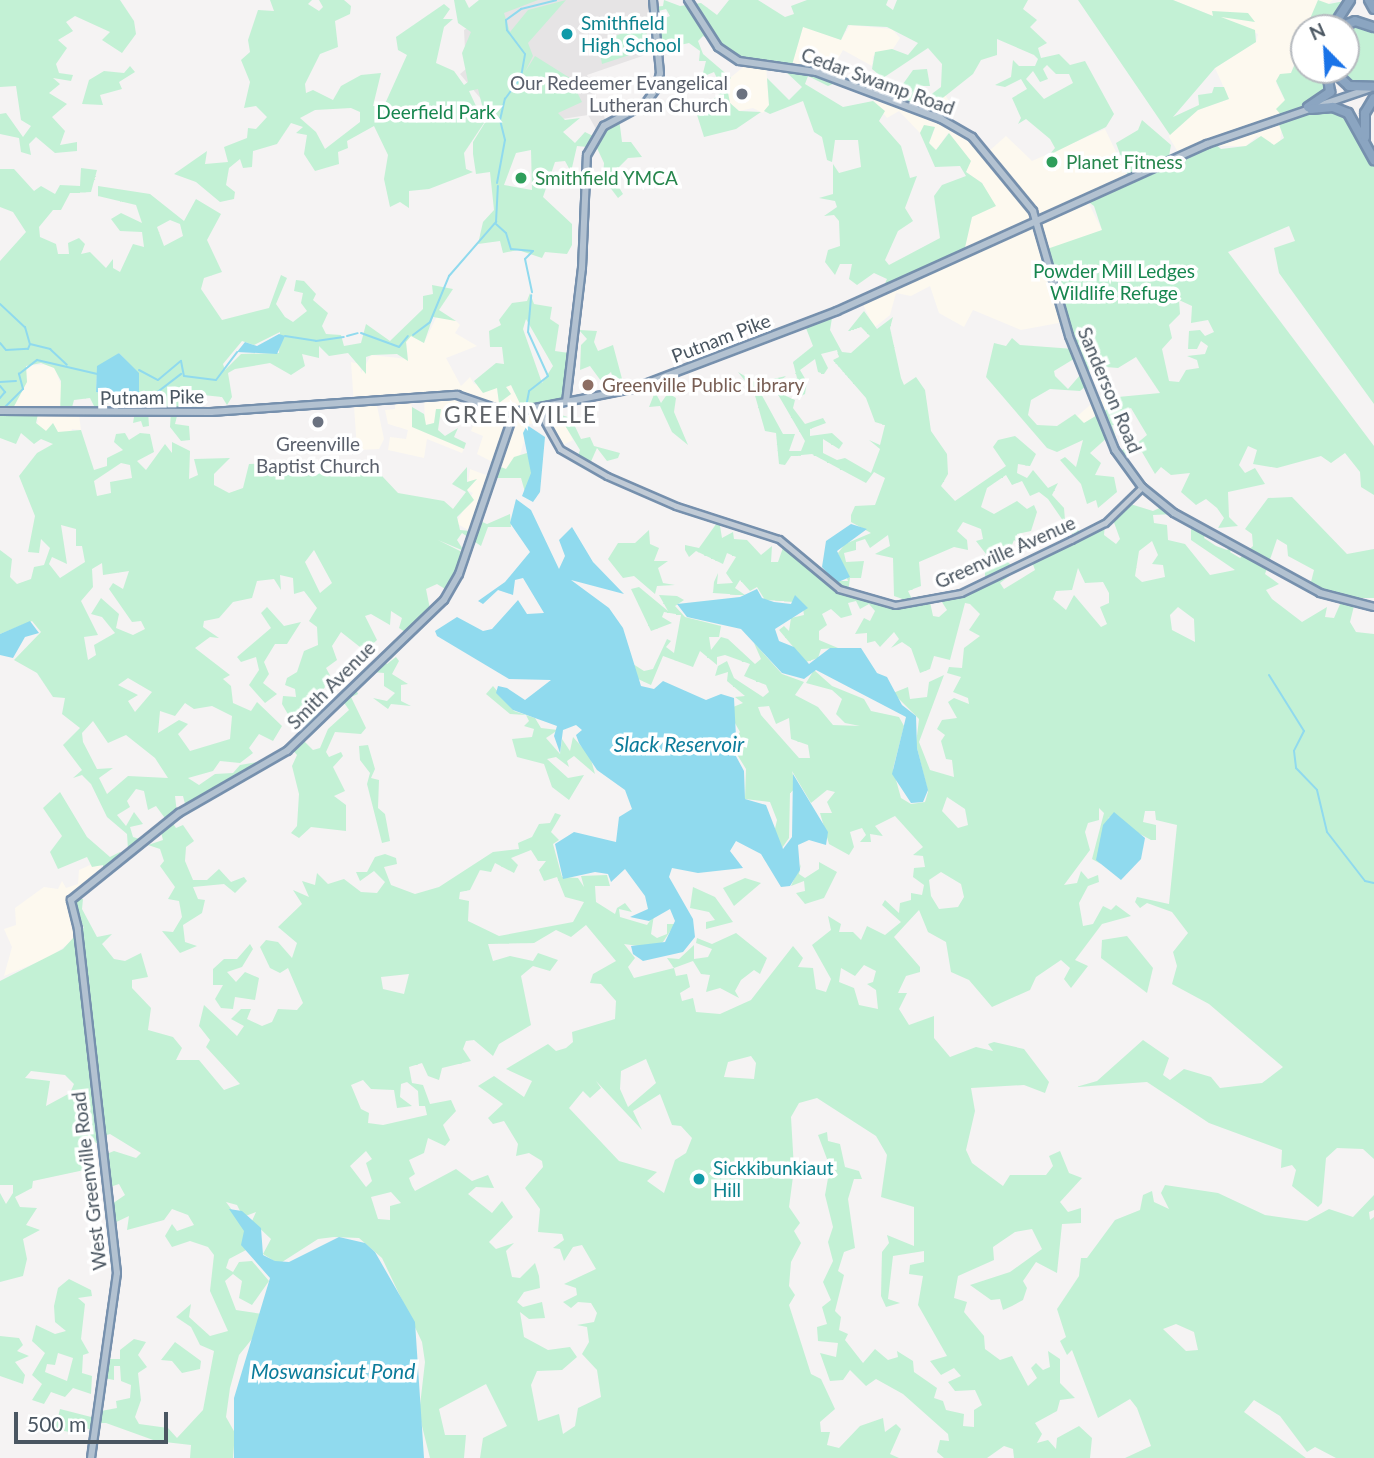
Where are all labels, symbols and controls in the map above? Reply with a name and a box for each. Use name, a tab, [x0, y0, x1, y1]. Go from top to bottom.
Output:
place label: Smithfield High School	[581, 12, 681, 56]
north arrow	[1290, 14, 1360, 84]
text: N	[1306, 18, 1328, 45]
marker: Smithfield High School	[559, 26, 575, 42]
street label: Cedar Swamp Road	[798, 43, 958, 119]
place label: Our Redeemer Evangelical Lutheran Church	[509, 72, 728, 116]
marker: Our Redeemer Evangelical Lutheran Church	[734, 86, 750, 102]
park label: Deerfield Park	[376, 101, 496, 123]
place label: Planet Fitness	[1066, 151, 1183, 173]
marker: Planet Fitness	[1044, 154, 1060, 170]
place label: Smithfield YMCA	[535, 167, 678, 189]
marker: Smithfield YMCA	[513, 170, 529, 186]
park label: Powder Mill Ledges Wildlife Refuge	[1033, 260, 1195, 304]
street label: Putnam Pike	[668, 309, 774, 367]
street label: Sanderson Road	[1073, 324, 1147, 456]
place label: Greenville Public Library	[602, 374, 804, 396]
marker: Greenville Public Library	[580, 377, 596, 393]
street label: Putnam Pike	[100, 385, 204, 409]
district label: GREENVILLE	[445, 400, 597, 428]
marker: Greenville Baptist Church	[310, 414, 326, 430]
place label: Greenville Baptist Church	[256, 433, 380, 477]
street label: Greenville Avenue	[931, 511, 1079, 593]
street label: Smith Avenue	[282, 636, 380, 734]
water label: Slack Reservoir	[614, 731, 744, 757]
street label: West Greenville Road	[67, 1090, 111, 1272]
place label: Sickkibunkiaut Hill	[713, 1157, 834, 1201]
marker: Sickkibunkiaut Hill	[691, 1171, 707, 1187]
water label: Moswansicut Pond	[251, 1358, 415, 1384]
scale bar	[18, 1398, 172, 1442]
text: 500 m	[27, 1411, 86, 1436]

